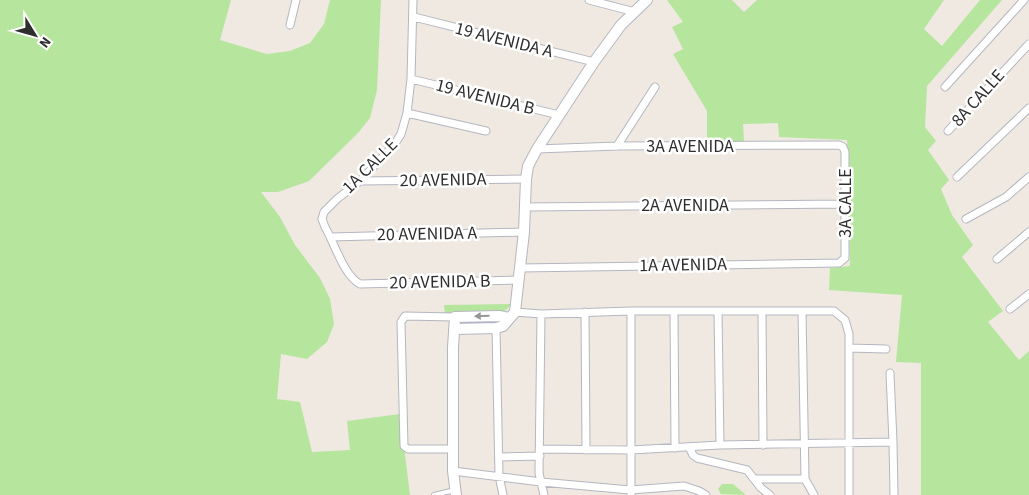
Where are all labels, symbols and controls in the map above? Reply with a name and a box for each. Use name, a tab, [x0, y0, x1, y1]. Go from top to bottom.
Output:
north arrow	[10, 10, 60, 60]
street label: 19 AVENIDA A	[452, 16, 556, 64]
text: N	[34, 32, 55, 52]
street label: 8A CALLE	[946, 64, 1010, 132]
street label: 19 AVENIDA B	[433, 73, 537, 121]
street label: 1A CALLE	[337, 133, 403, 199]
street label: 3A AVENIDA	[646, 134, 734, 159]
street label: 20 AVENIDA	[399, 167, 487, 193]
street label: 3A CALLE	[833, 168, 858, 238]
street label: 2A AVENIDA	[641, 193, 729, 218]
street label: 20 AVENIDA A	[377, 221, 478, 247]
street label: 1A AVENIDA	[639, 252, 727, 278]
street label: 20 AVENIDA B	[389, 269, 491, 295]
one-way arrow	[474, 313, 490, 321]

